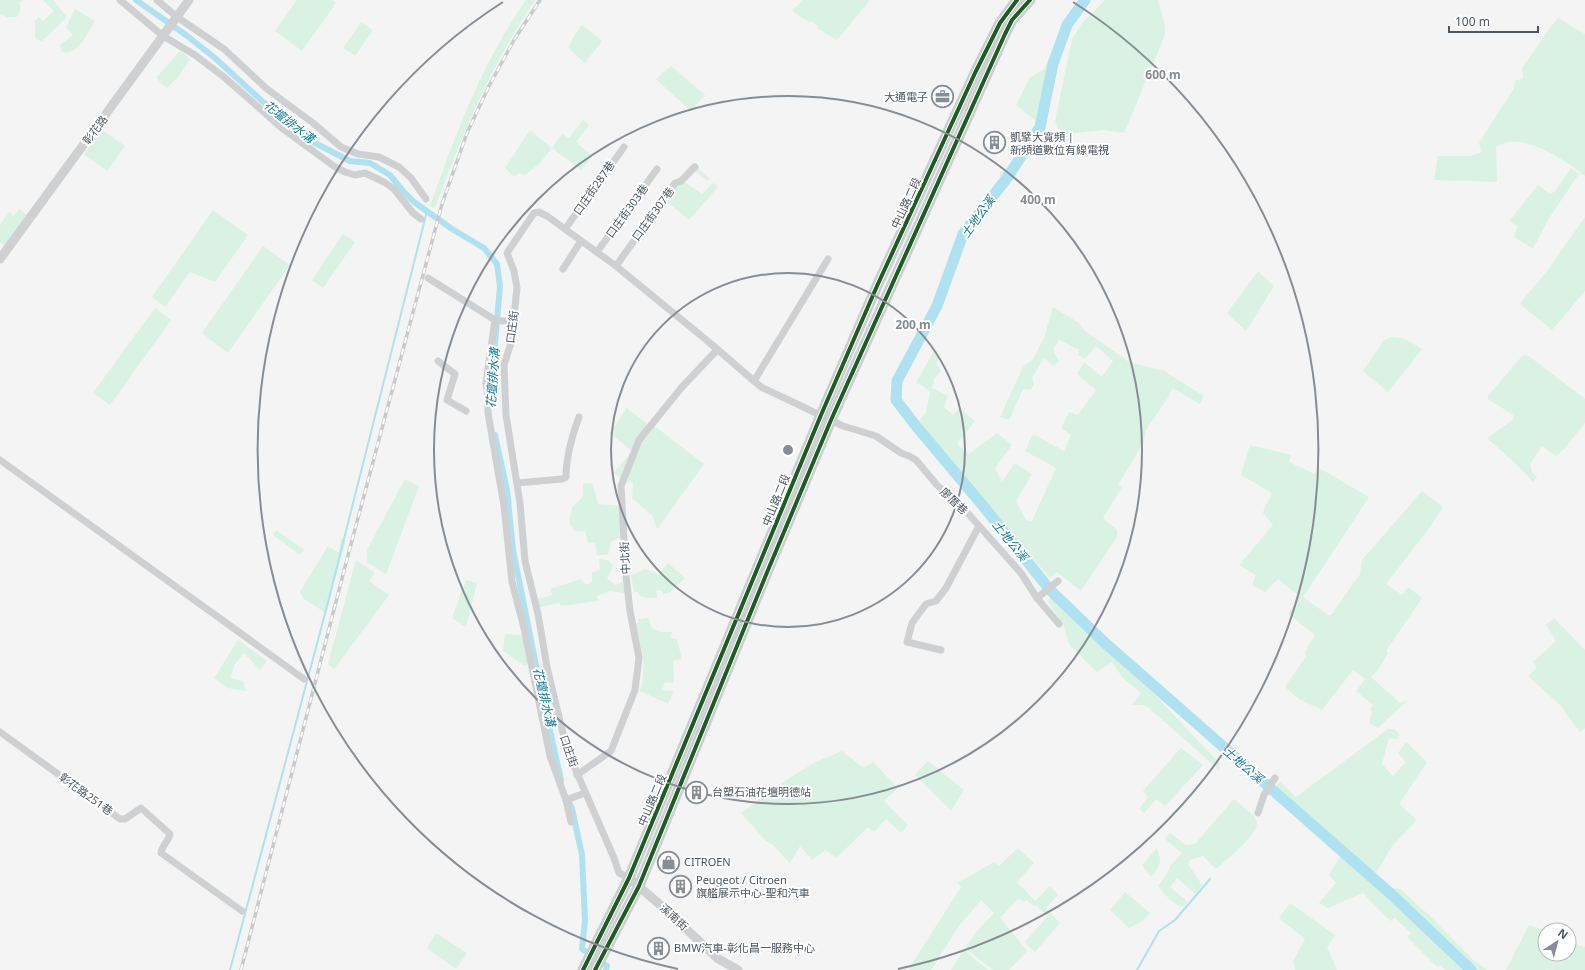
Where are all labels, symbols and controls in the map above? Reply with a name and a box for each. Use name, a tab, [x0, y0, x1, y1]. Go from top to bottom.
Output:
scale bar	[1449, 8, 1538, 34]
text: 100 m	[1455, 13, 1490, 30]
text: 600 m	[1145, 66, 1181, 83]
office icon: 大通電子	[930, 84, 956, 110]
place label: 大通電子	[884, 89, 928, 104]
water label: 花壇排水溝	[260, 96, 320, 148]
street label: 彰花路	[79, 112, 111, 147]
place label: 凱擘大寬頻 | 新頻道數位有線電視	[1010, 129, 1109, 157]
building icon: 凱擘大寬頻 | 新頻道數位有線電視	[981, 130, 1007, 156]
street label: 口庄街287巷	[569, 158, 618, 218]
street label: 中山路二段	[887, 175, 924, 231]
street label: 口庄街303巷	[602, 181, 651, 241]
street label: 口庄街307巷	[628, 184, 677, 244]
water label: 土地公溪	[957, 191, 1000, 241]
text: 400 m	[1020, 191, 1056, 208]
street label: 口庄街	[502, 310, 521, 344]
text: 200 m	[895, 316, 931, 333]
water label: 花壇排水溝	[482, 345, 503, 408]
centre of rings	[781, 443, 795, 457]
street label: 中山路二段	[758, 472, 793, 528]
street label: 廖厝巷	[937, 484, 972, 517]
water label: 土地公溪	[989, 517, 1033, 566]
street label: 中北街	[616, 541, 633, 575]
water label: 花壇排水溝	[529, 666, 560, 730]
street label: 口庄街	[557, 733, 582, 769]
water label: 土地公溪	[1220, 742, 1269, 788]
street label: 彰花路251巷	[56, 769, 116, 818]
street label: 中山路二段	[634, 772, 669, 828]
building icon: 台塑石油花壇明德站	[684, 779, 710, 805]
place label: 台塑石油花壇明德站	[712, 784, 811, 799]
shop icon: CITROEN	[656, 849, 682, 875]
place label: CITROEN	[684, 854, 731, 869]
place label: Peugeot / Citroen 旗艦展示中心-聖和汽車	[696, 872, 810, 900]
building icon: Peugeot / Citroen 旗艦展示中心-聖和汽車	[668, 873, 694, 899]
street label: 溪南街	[657, 900, 692, 933]
north arrow	[1537, 922, 1577, 962]
text: N	[1555, 925, 1571, 942]
building icon: BMW汽車-彰化昌一服務中心	[645, 935, 671, 961]
place label: BMW汽車-彰化昌一服務中心	[674, 940, 815, 955]

